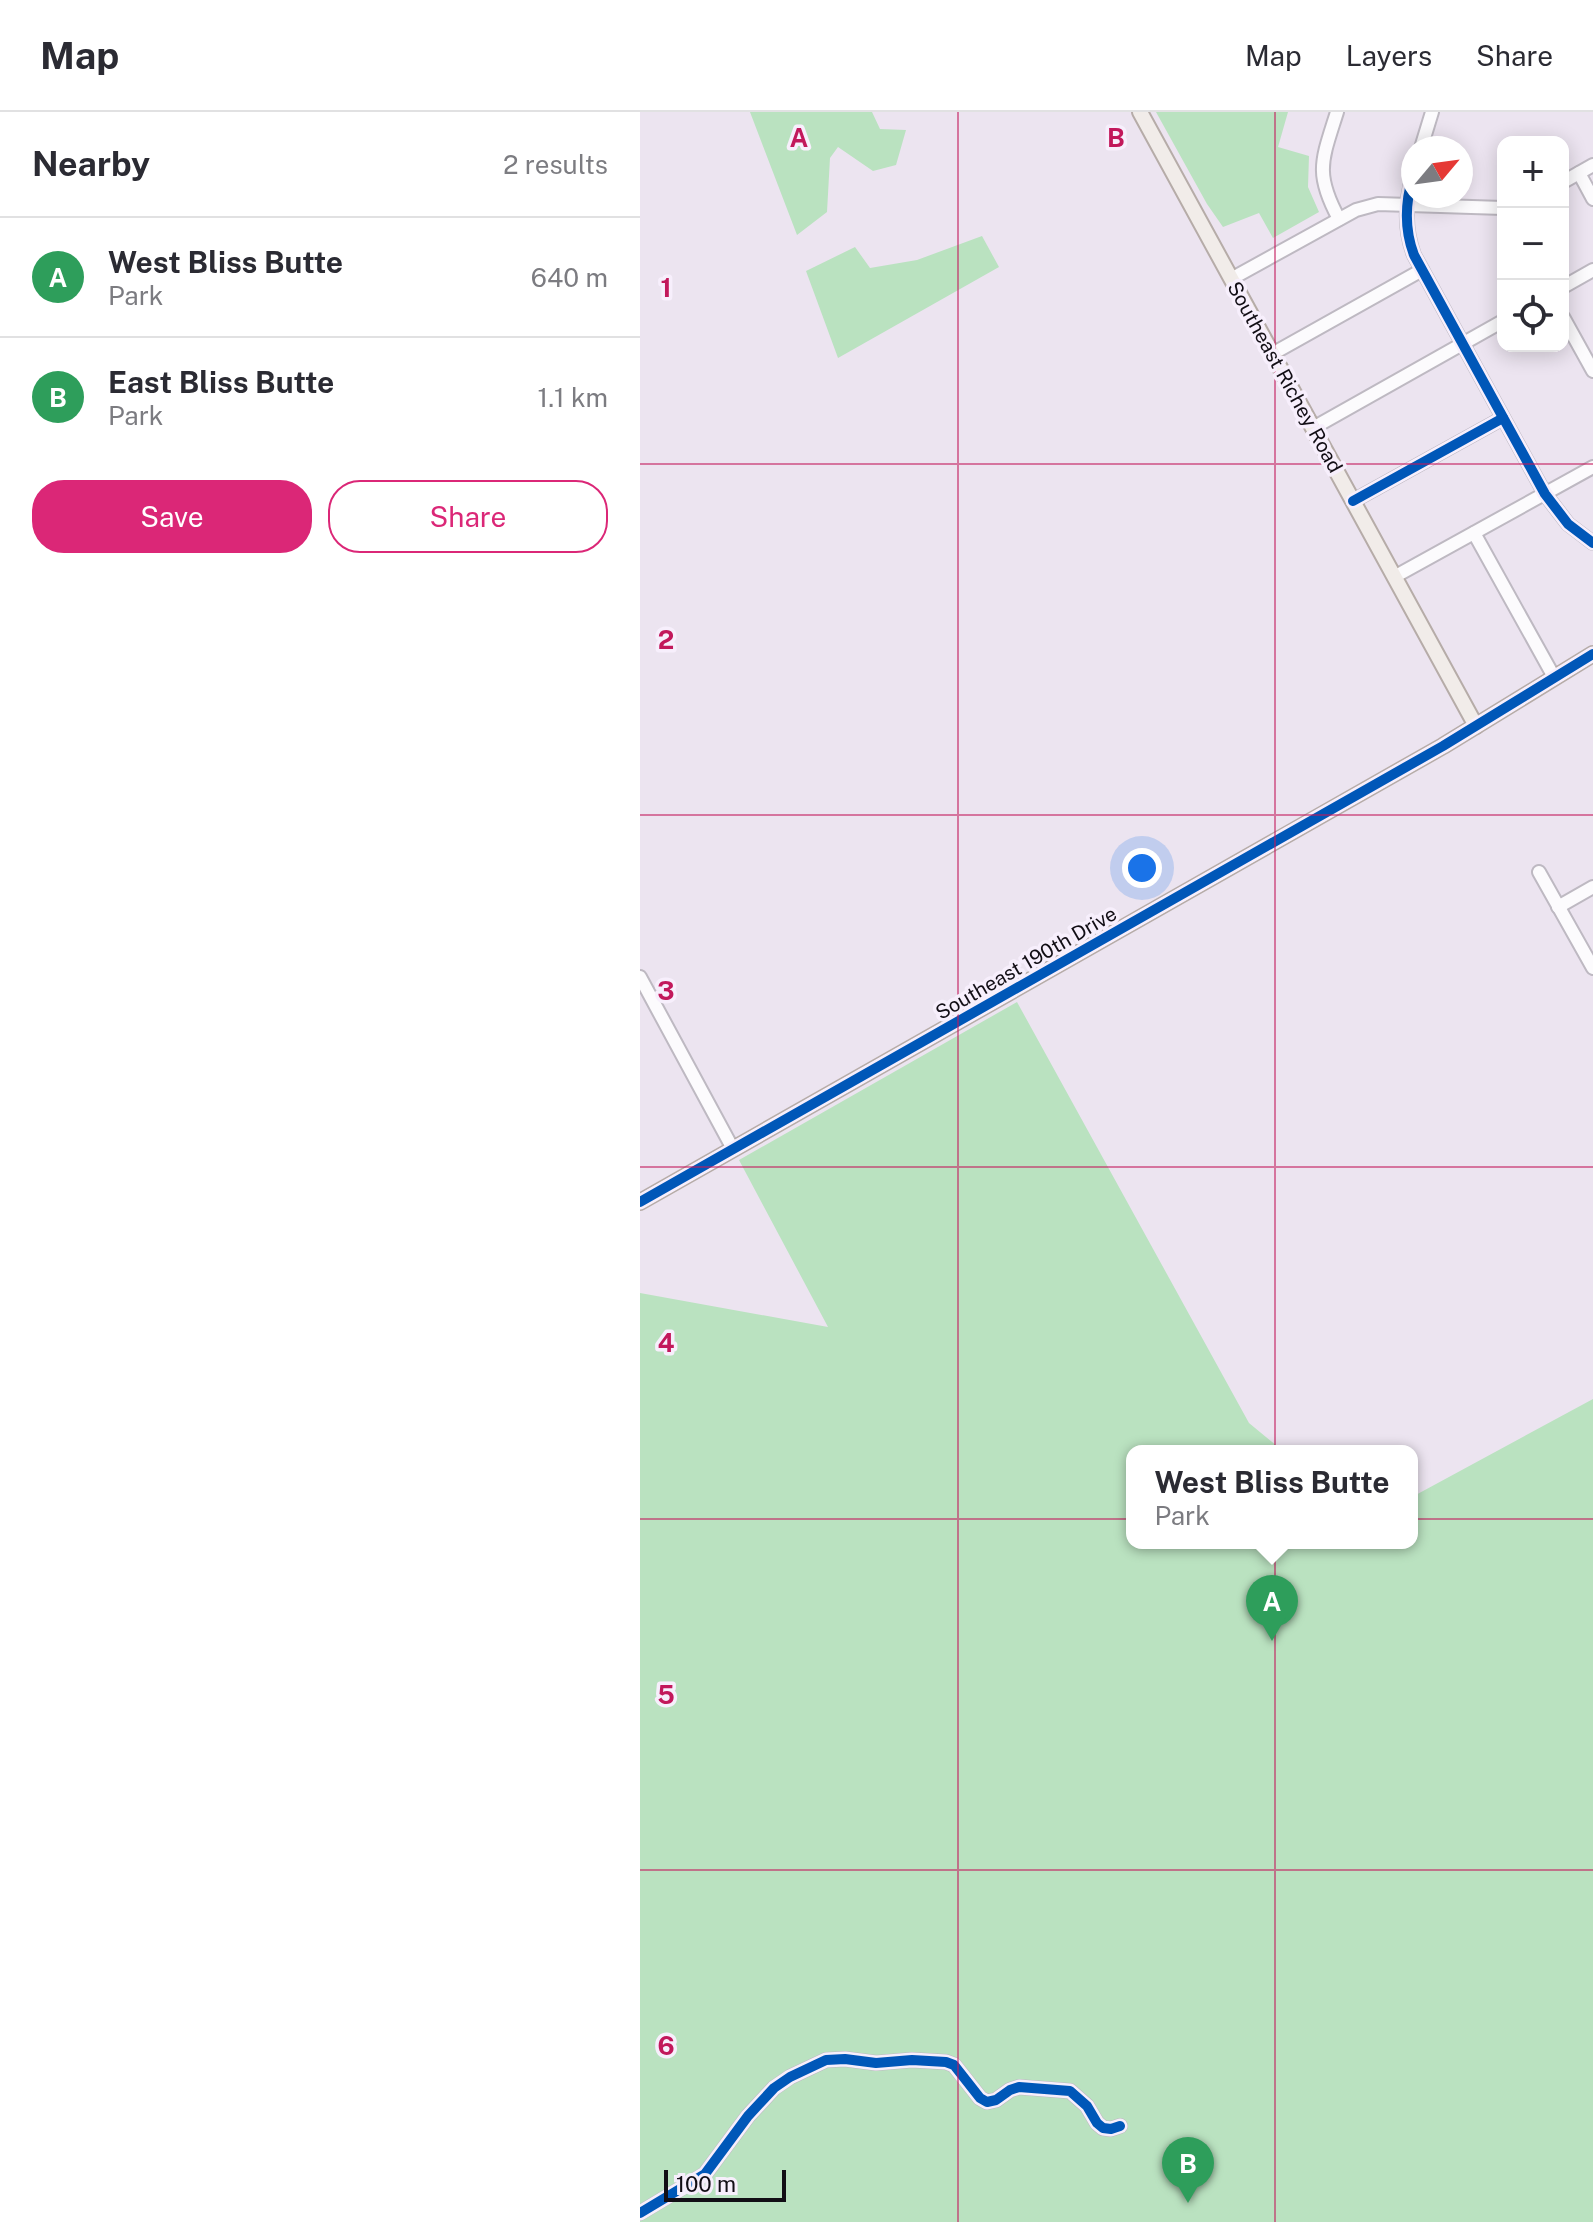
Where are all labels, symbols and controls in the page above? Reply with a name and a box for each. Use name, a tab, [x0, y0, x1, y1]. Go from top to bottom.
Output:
text: Map	[40, 33, 119, 78]
text: Map	[1245, 39, 1302, 72]
text: Layers	[1346, 39, 1432, 72]
text: Share	[1476, 39, 1553, 72]
text: A	[790, 122, 809, 153]
text: B	[1107, 122, 1125, 153]
north arrow	[1401, 136, 1473, 208]
map controls	[1497, 136, 1569, 352]
button: +	[1497, 136, 1569, 208]
text: Nearby	[32, 144, 150, 184]
text: 2 results	[503, 149, 608, 180]
button: −	[1497, 208, 1569, 280]
text: West Bliss Butte	[108, 244, 343, 280]
text: A	[49, 262, 67, 293]
text: 640 m	[531, 262, 608, 293]
text: 1	[660, 272, 672, 303]
street label: Southeast Richey Road	[1222, 277, 1348, 477]
text: Park	[108, 280, 163, 311]
button: locate	[1497, 280, 1569, 352]
text: East Bliss Butte	[108, 364, 334, 400]
text: B	[49, 382, 67, 413]
text: 1.1 km	[538, 382, 608, 413]
text: Park	[108, 400, 163, 431]
button: Save	[32, 480, 312, 553]
button: Share	[328, 480, 608, 553]
text: 2	[658, 624, 674, 655]
your location	[1122, 848, 1162, 888]
street label: Southeast 190th Drive	[931, 901, 1121, 1025]
text: 3	[657, 975, 675, 1006]
text: 4	[657, 1327, 675, 1358]
popup	[1126, 1445, 1418, 1549]
text: West Bliss Butte	[1154, 1464, 1390, 1500]
text: Park	[1154, 1500, 1210, 1531]
pin: A	[1246, 1575, 1298, 1641]
text: 5	[657, 1679, 675, 1710]
text: 6	[657, 2030, 675, 2061]
pin: B	[1162, 2137, 1214, 2203]
scale bar	[664, 2166, 786, 2202]
text: 100 m	[676, 2171, 736, 2197]

